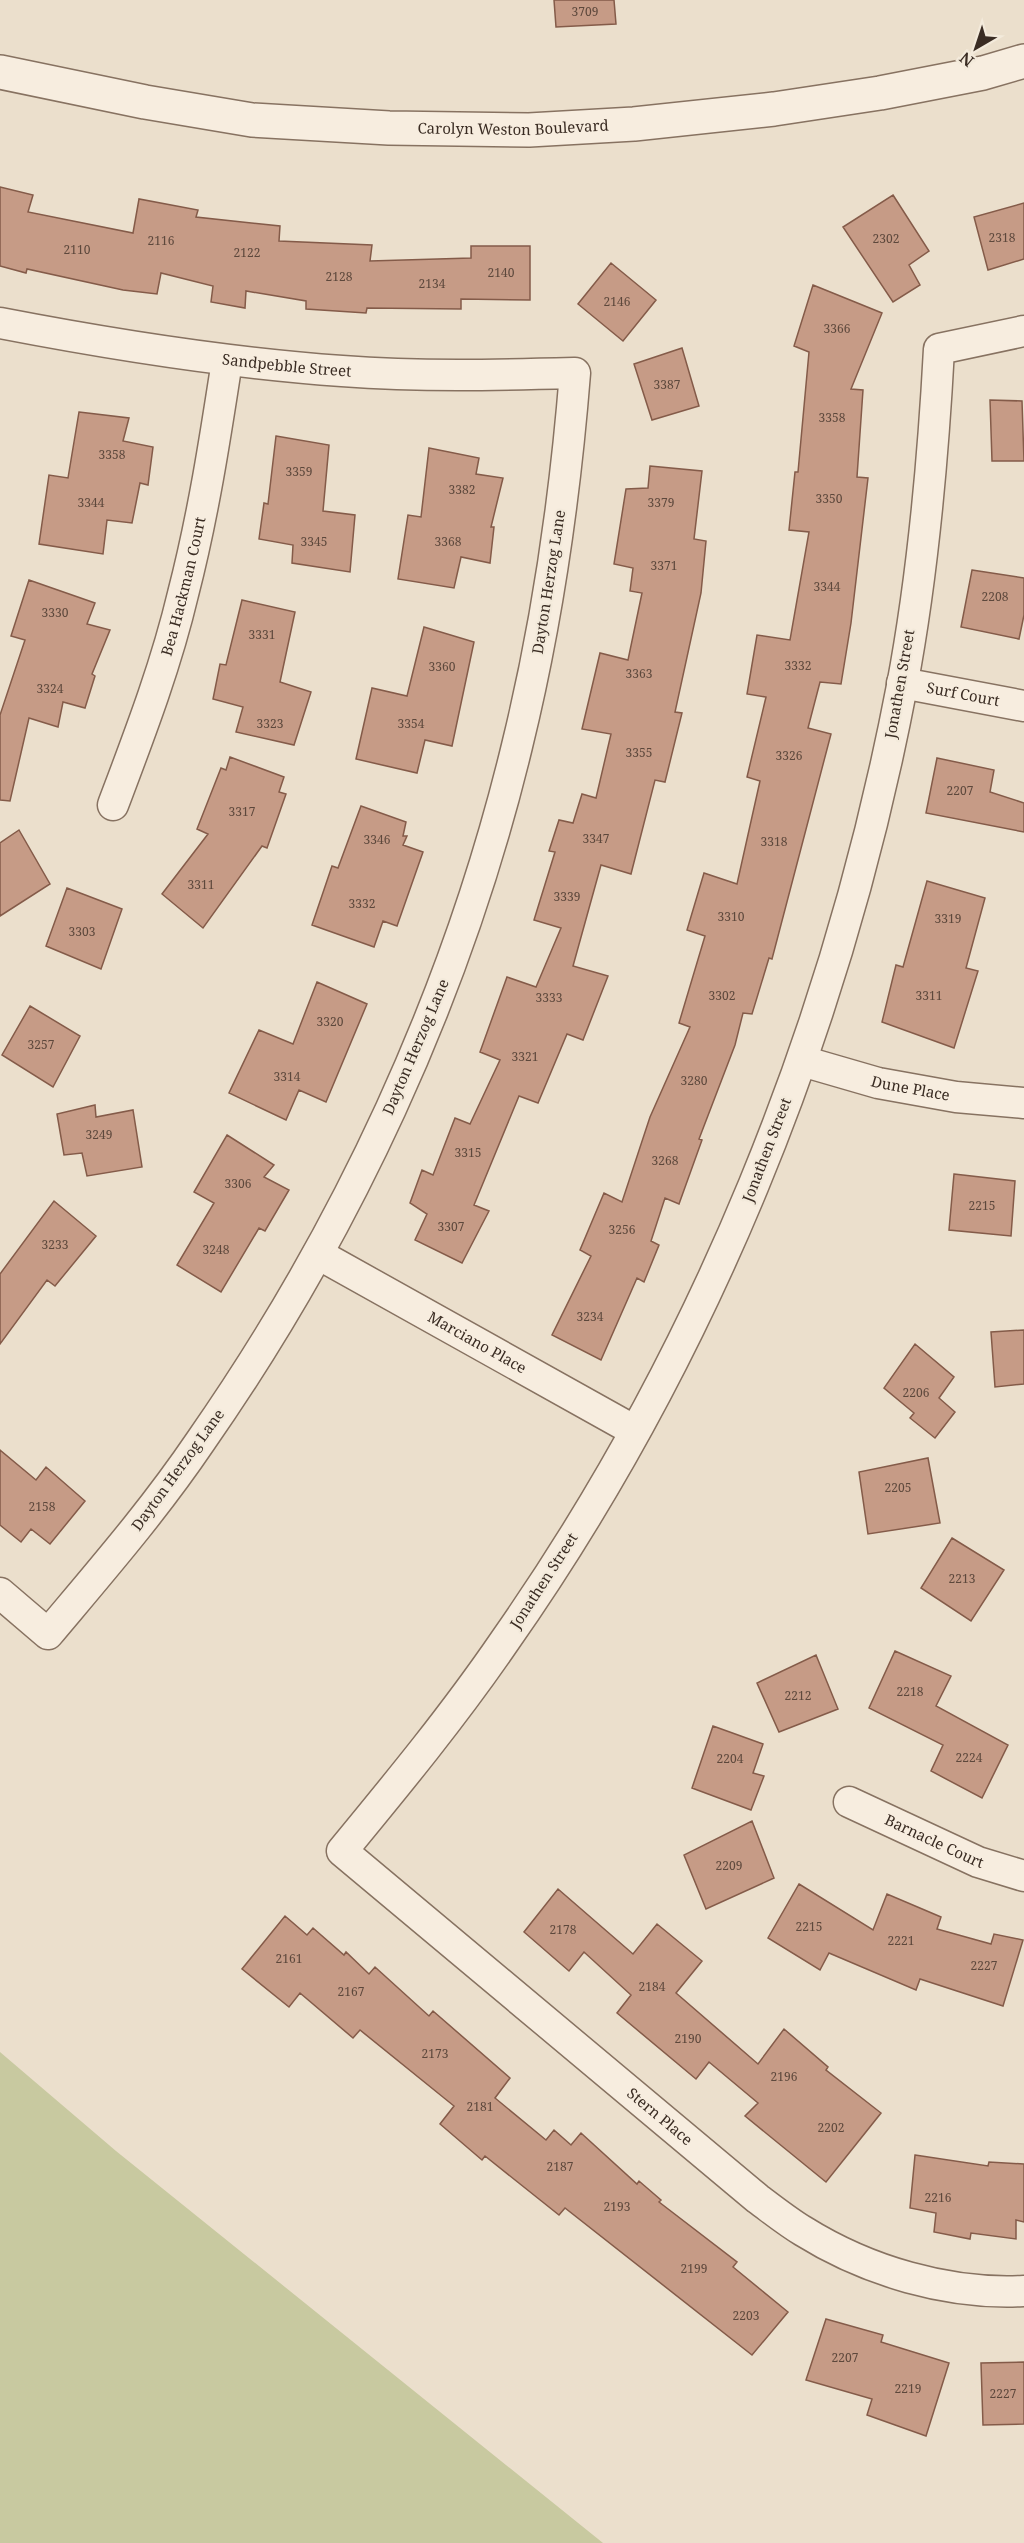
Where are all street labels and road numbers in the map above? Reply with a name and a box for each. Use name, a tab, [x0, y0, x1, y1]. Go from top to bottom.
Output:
street label: Carolyn Weston Boulevard	[417, 114, 609, 139]
street label: Sandpebble Street	[221, 348, 352, 381]
street label: Dayton Herzog Lane	[527, 508, 569, 655]
street label: Bea Hackman Court	[156, 515, 209, 658]
street label: Jonathen Street	[879, 628, 918, 741]
street label: Surf Court	[925, 677, 1001, 710]
street label: Dayton Herzog Lane	[377, 976, 453, 1118]
street label: Dune Place	[869, 1071, 952, 1105]
street label: Jonathen Street	[737, 1095, 795, 1206]
street label: Marciano Place	[424, 1306, 530, 1377]
street label: Dayton Herzog Lane	[126, 1405, 228, 1534]
street label: Jonathen Street	[504, 1529, 582, 1633]
street label: Barnacle Court	[882, 1809, 986, 1872]
street label: Stern Place	[623, 2083, 697, 2149]

